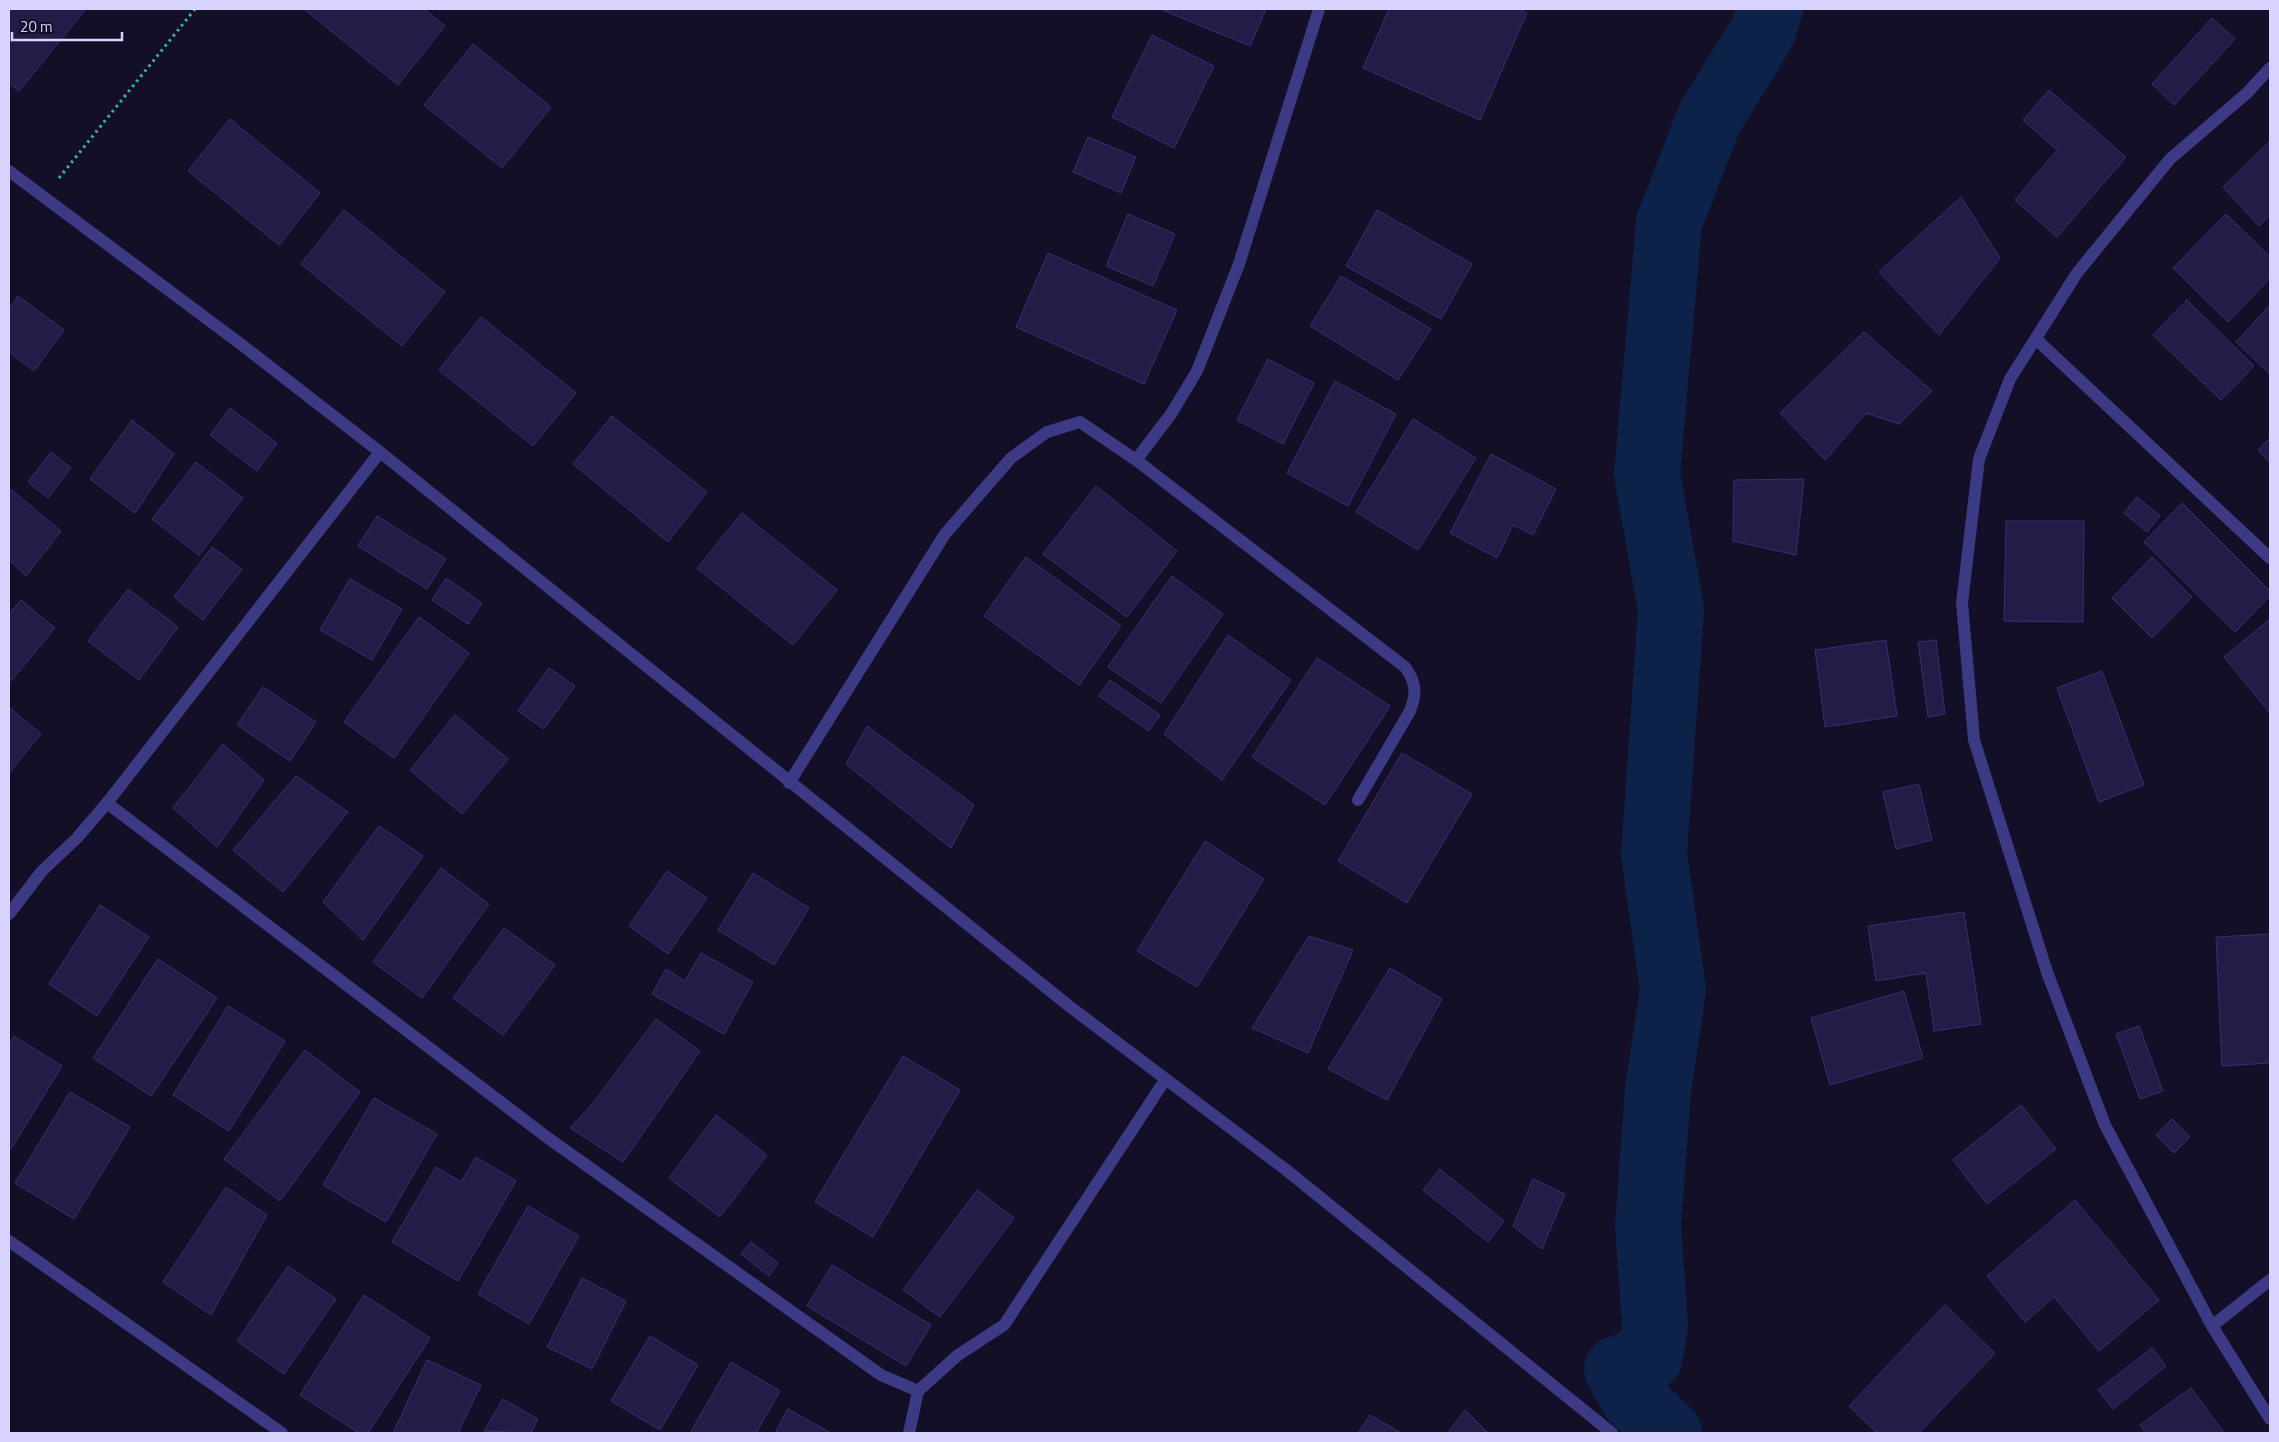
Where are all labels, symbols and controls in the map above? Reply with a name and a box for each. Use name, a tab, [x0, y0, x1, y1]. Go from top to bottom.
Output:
scale bar	[12, 10, 122, 42]
text: 20 m	[20, 15, 53, 38]

